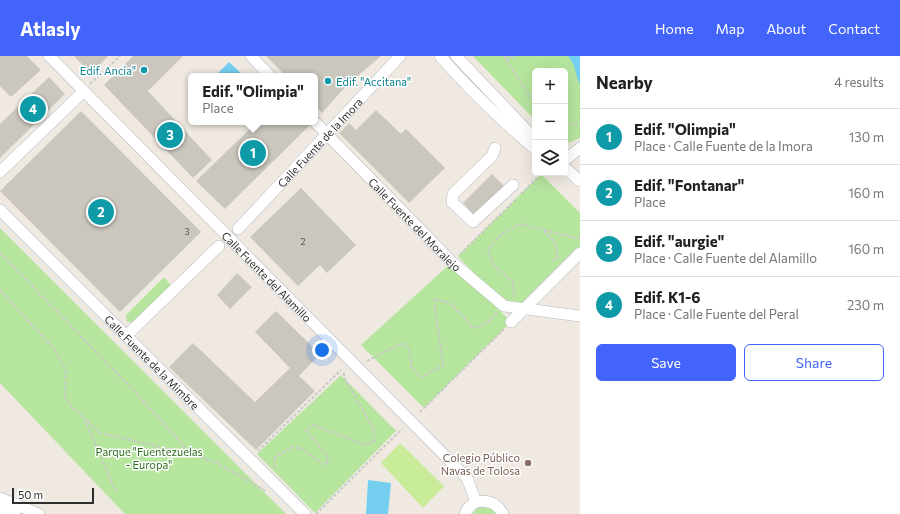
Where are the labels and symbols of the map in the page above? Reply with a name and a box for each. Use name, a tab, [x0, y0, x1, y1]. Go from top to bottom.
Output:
place label: Edif. Ancia"	[80, 64, 136, 77]
marker: Edif. Ancia"	[139, 65, 149, 75]
place label: Edif. "Accitana"	[336, 75, 411, 88]
marker: Edif. "Accitana"	[323, 76, 333, 86]
pin: 4	[20, 94, 46, 124]
street label: Calle Fuente de la Imora	[274, 95, 364, 190]
pin: 3	[157, 120, 183, 150]
pin: 1	[240, 138, 266, 168]
street label: Calle Fuente del Moralejo	[366, 175, 464, 274]
pin: 2	[88, 197, 114, 227]
house number: 3	[184, 226, 190, 237]
street label: Calle Fuente del Alamillo	[220, 229, 315, 324]
house number: 2	[301, 236, 306, 247]
street label: Calle Fuente de la Mimbre	[102, 312, 202, 412]
your location	[312, 340, 332, 360]
park label: Parque "Fuentezuelas - Europa"	[95, 445, 203, 471]
place label: Colegio Público Navas de Tolosa	[441, 451, 520, 477]
marker: Colegio Público Navas de Tolosa	[523, 458, 533, 468]
scale bar	[12, 486, 94, 505]

